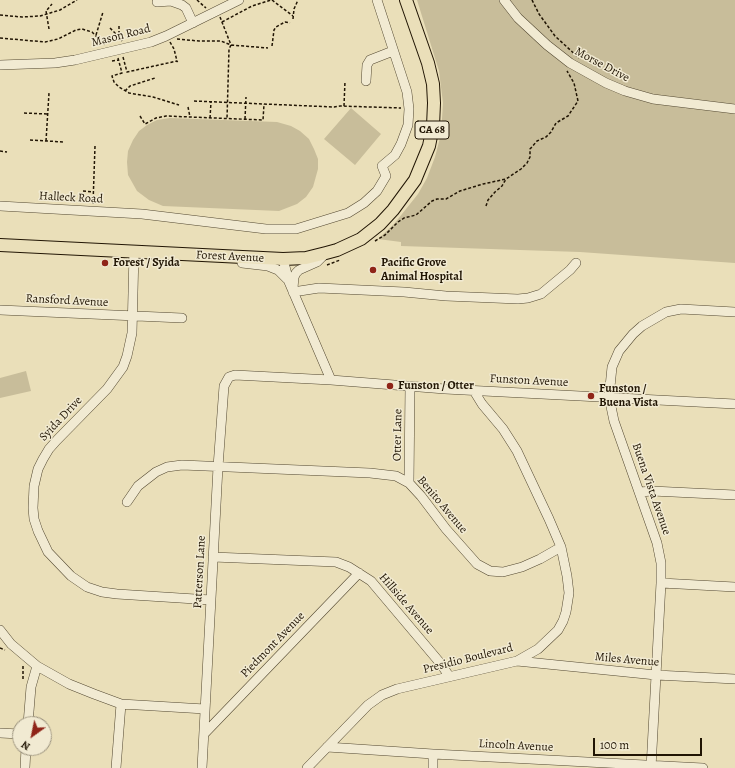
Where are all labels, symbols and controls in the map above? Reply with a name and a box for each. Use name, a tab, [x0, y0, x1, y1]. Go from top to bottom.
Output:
street label: Mason Road	[90, 22, 152, 50]
street label: Morse Drive	[572, 45, 632, 85]
road number: CA 68	[415, 121, 449, 139]
street label: Halleck Road	[39, 189, 103, 207]
street label: Forest Avenue	[196, 248, 264, 266]
place label: Forest / Syida	[113, 256, 180, 270]
place label: Pacific Grove Animal Hospital	[381, 256, 462, 284]
marker: Forest / Syida	[100, 258, 110, 268]
marker: Pacific Grove Animal Hospital	[368, 265, 378, 275]
street label: Ransford Avenue	[25, 292, 109, 310]
street label: Funston Avenue	[489, 372, 569, 390]
place label: Funston / Otter	[398, 379, 474, 393]
marker: Funston / Otter	[385, 381, 395, 391]
place label: Funston / Buena Vista	[599, 382, 658, 410]
marker: Funston / Buena Vista	[586, 391, 596, 401]
street label: Syida Drive	[37, 394, 85, 444]
street label: Otter Lane	[390, 409, 406, 461]
street label: Buena Vista Avenue	[629, 441, 673, 537]
street label: Benito Avenue	[414, 473, 470, 537]
street label: Patterson Lane	[191, 535, 209, 609]
street label: Hillside Avenue	[376, 570, 436, 638]
street label: Piedmont Avenue	[238, 609, 308, 681]
street label: Presidio Boulevard	[422, 641, 514, 677]
street label: Miles Avenue	[594, 650, 660, 670]
north arrow	[12, 716, 52, 756]
scale bar	[595, 730, 704, 756]
text: N	[18, 737, 33, 754]
street label: Lincoln Avenue	[478, 737, 554, 755]
text: 100 m	[600, 737, 629, 753]

